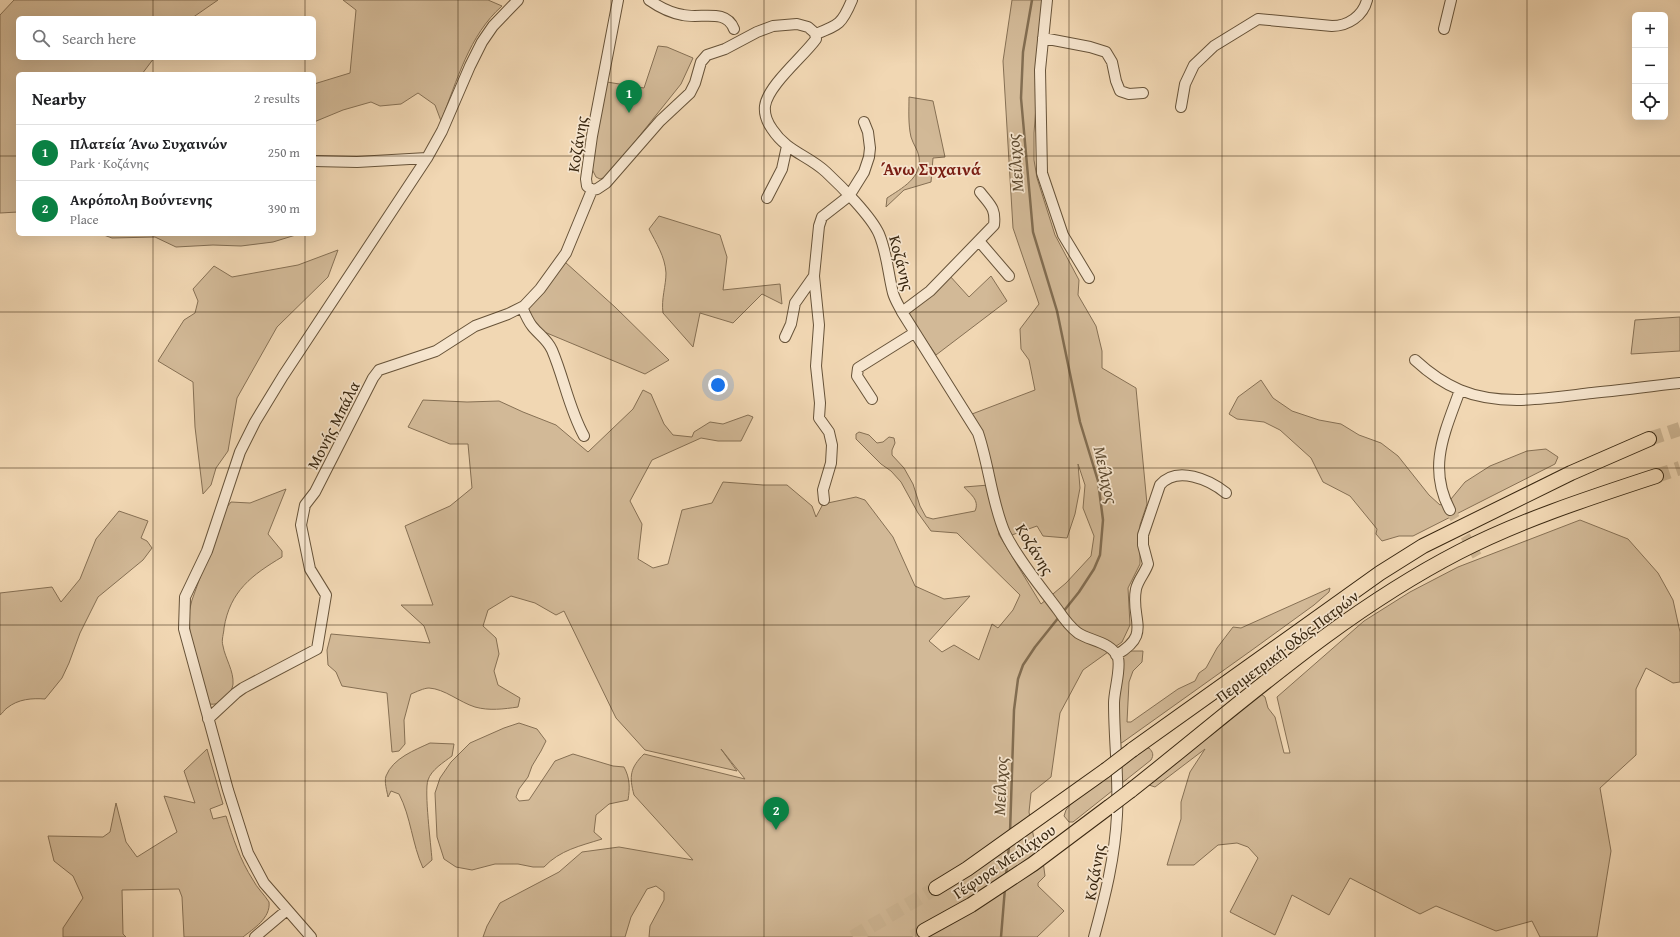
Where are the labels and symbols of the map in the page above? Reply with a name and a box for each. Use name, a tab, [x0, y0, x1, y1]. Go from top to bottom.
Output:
pin: 1	[616, 80, 642, 113]
street label: Κοζάνης	[561, 114, 593, 174]
water label: Μείλιχος	[999, 131, 1030, 193]
district label: Άνω Συχαινά	[881, 156, 981, 181]
street label: Κοζάνης	[883, 233, 921, 294]
your location	[708, 375, 728, 395]
street label: Μονής Μπάλα	[300, 376, 366, 473]
water label: Μείλιχος	[1088, 443, 1126, 508]
street label: Κοζάνης	[1010, 519, 1060, 580]
street label: Περιμετρική Οδός Πατρών	[1210, 584, 1364, 708]
water label: Μείλιχος	[986, 755, 1013, 816]
pin: 2	[763, 797, 789, 830]
street label: Γέφυρα Μειλίχιου	[948, 818, 1060, 904]
street label: Κοζάνης	[1077, 842, 1111, 902]

